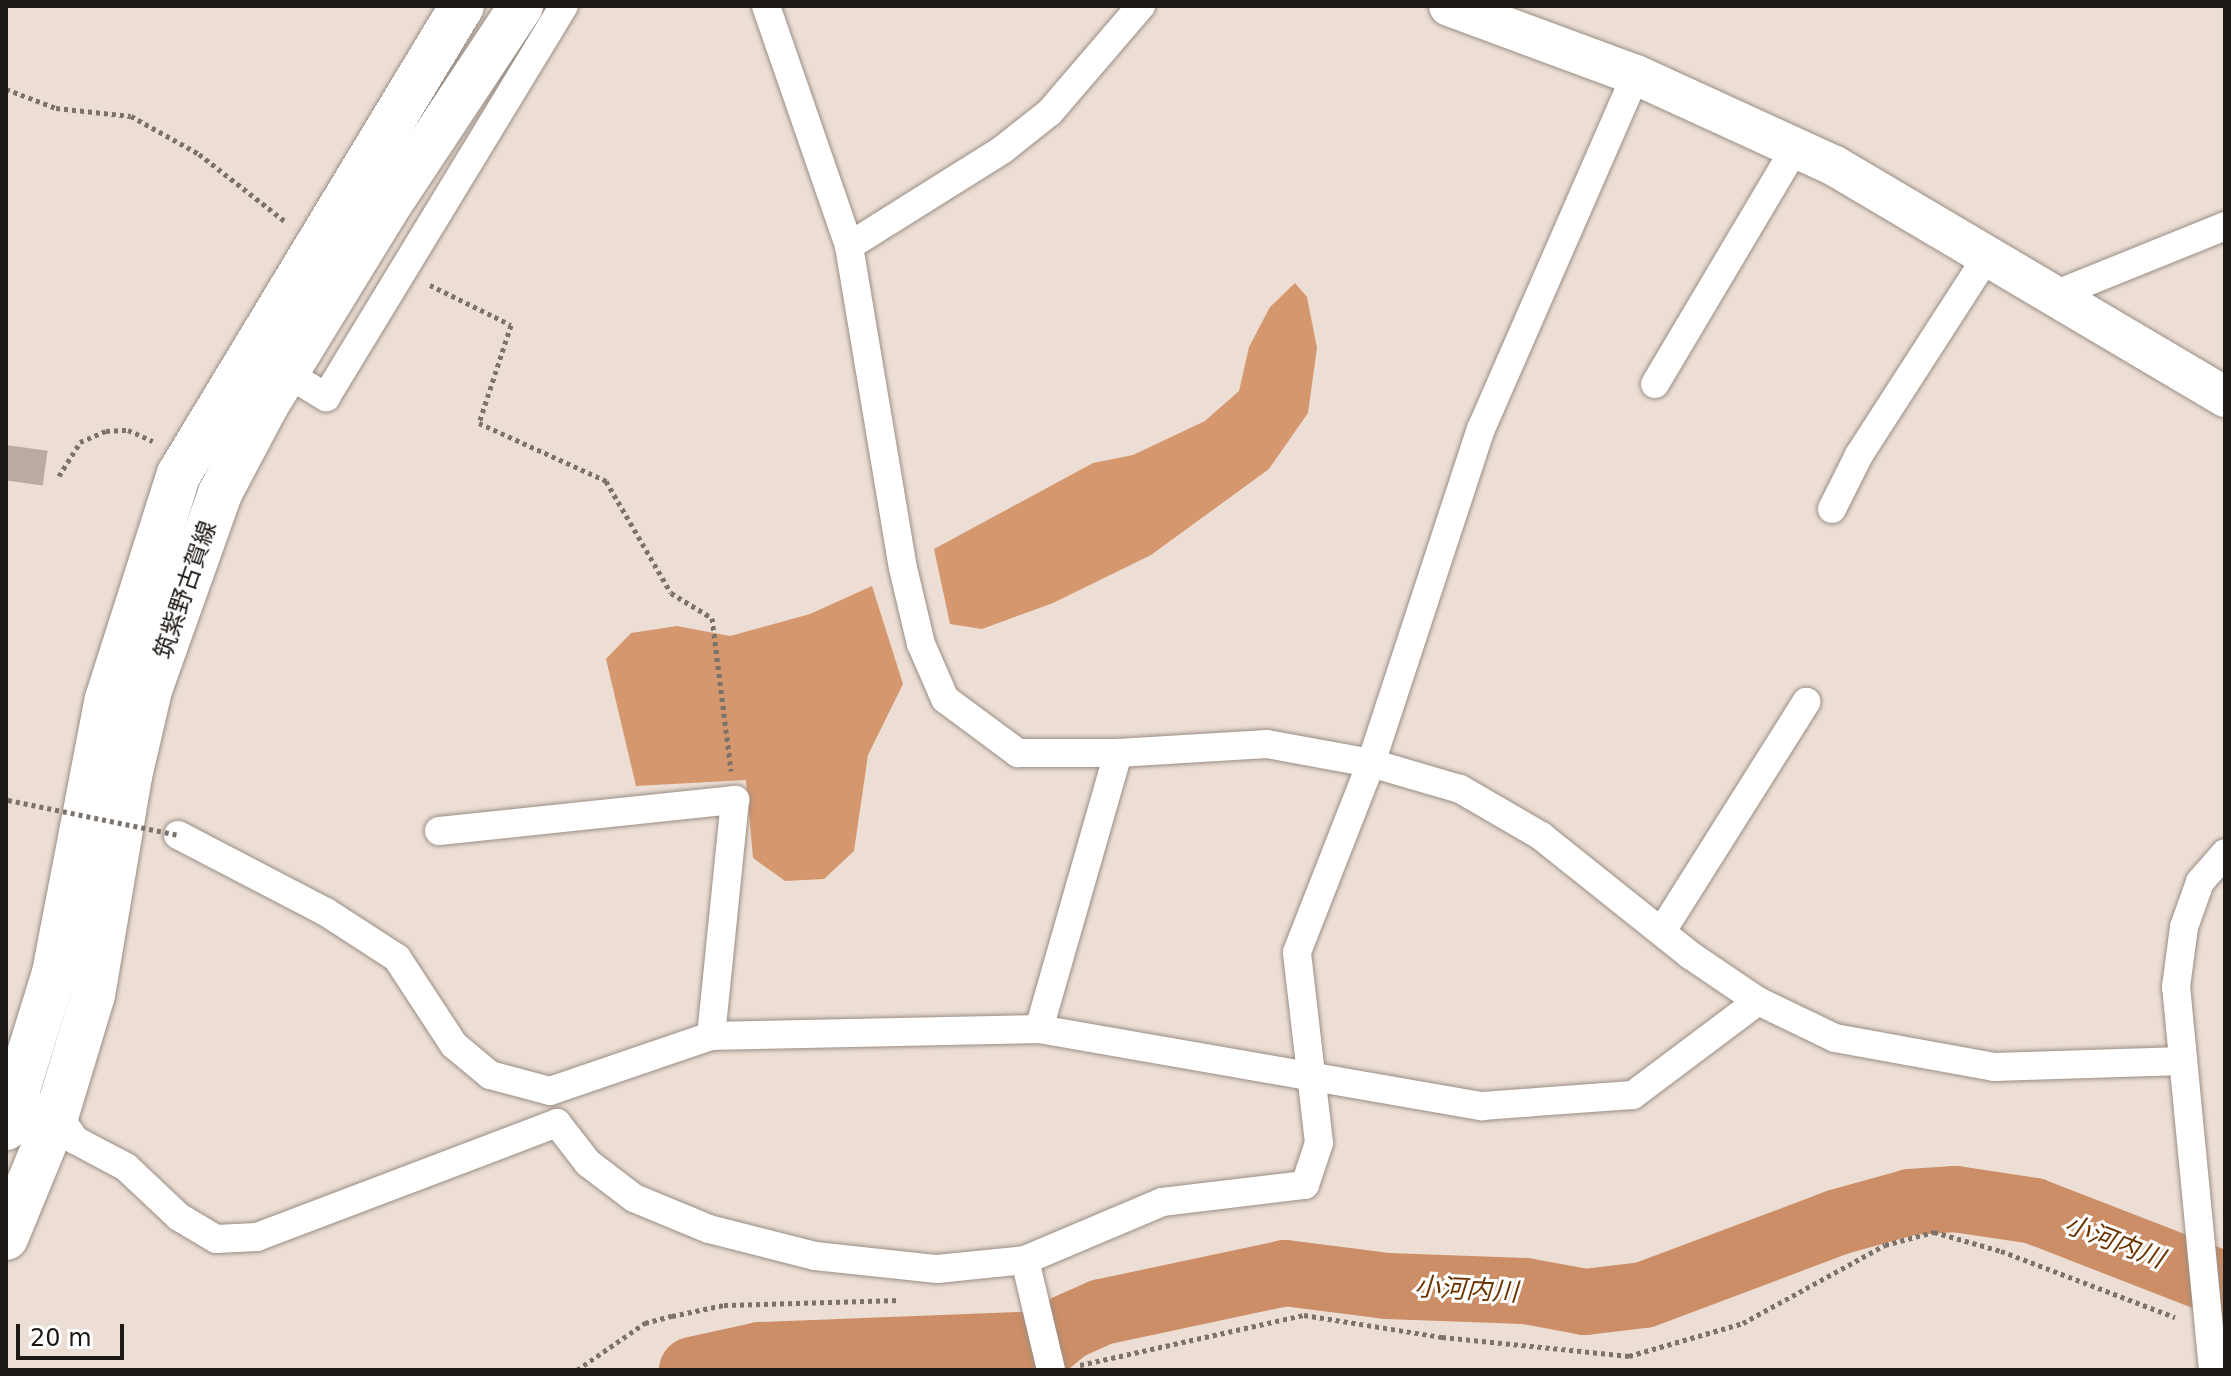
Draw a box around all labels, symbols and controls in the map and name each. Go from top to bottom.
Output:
street label: 筑紫野古賀線 [149,517,223,663]
water label: 小河内川 [2060,1209,2168,1275]
water label: 小河内川 [1413,1272,1519,1308]
scale bar [20,1308,128,1358]
text: 20 m [30,1324,92,1352]

